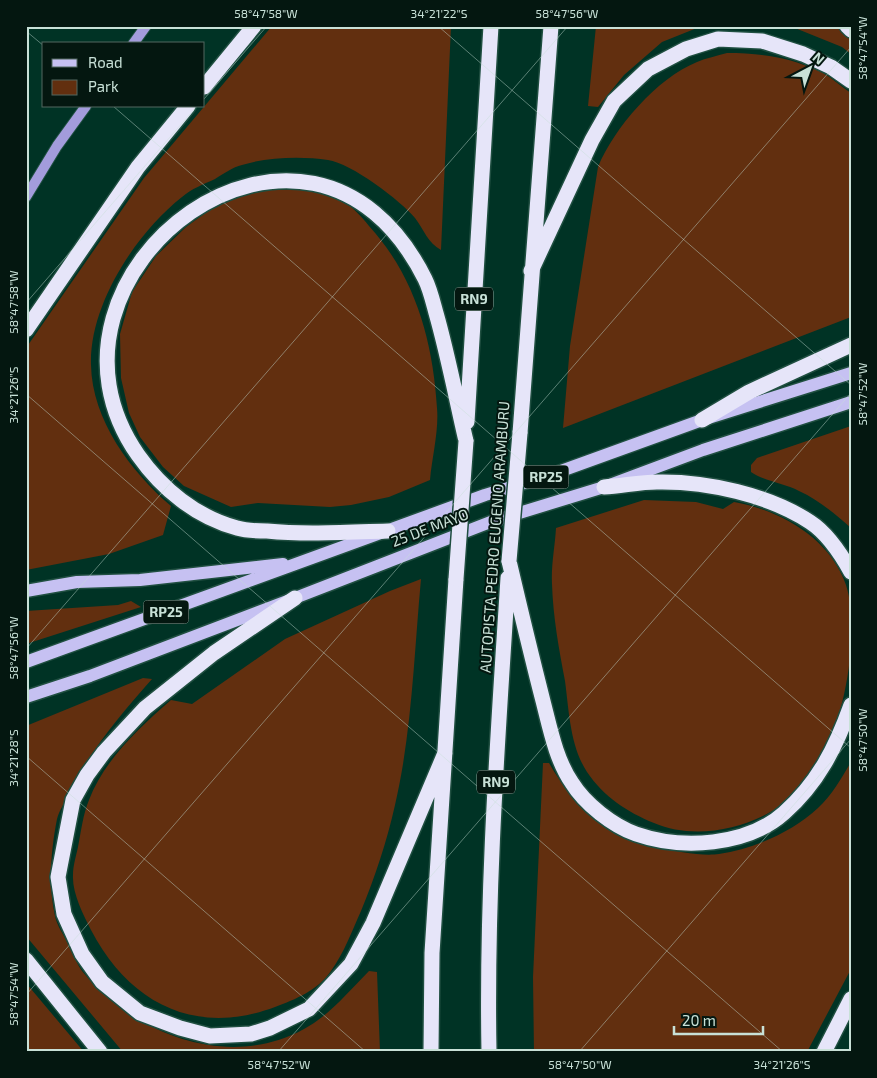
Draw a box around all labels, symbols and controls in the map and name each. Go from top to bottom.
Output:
text: 58°47'58"W [234,6,298,20]
text: 34°21'22"S [411,6,468,20]
text: 58°47'56"W [535,6,599,20]
text: 58°47'54"W [855,16,869,80]
legend [42,42,205,108]
north arrow [784,42,834,92]
text: N [809,48,828,68]
text: Road [88,53,123,71]
text: Park [88,77,119,95]
text: 58°47'58"W [6,270,20,334]
road number: RN9 [455,288,493,310]
text: 58°47'52"W [855,363,869,425]
text: 34°21'26"S [6,366,20,424]
street label: AUTOPISTA PEDRO EUGENIO ARAMBURU [476,400,512,673]
road number: RP25 [524,466,568,488]
street label: 25 DE MAYO [388,504,471,550]
road number: RP25 [144,600,188,624]
text: 58°47'56"W [6,616,20,680]
text: 58°47'50"W [855,708,869,772]
text: 34°21'28"S [6,729,20,787]
road number: RN9 [477,770,515,794]
text: 58°47'54"W [6,962,20,1026]
scale bar [674,1003,763,1035]
text: 20 m [682,1011,716,1029]
text: 58°47'52"W [248,1057,310,1071]
text: 58°47'50"W [548,1057,612,1071]
text: 34°21'26"S [753,1057,811,1071]

